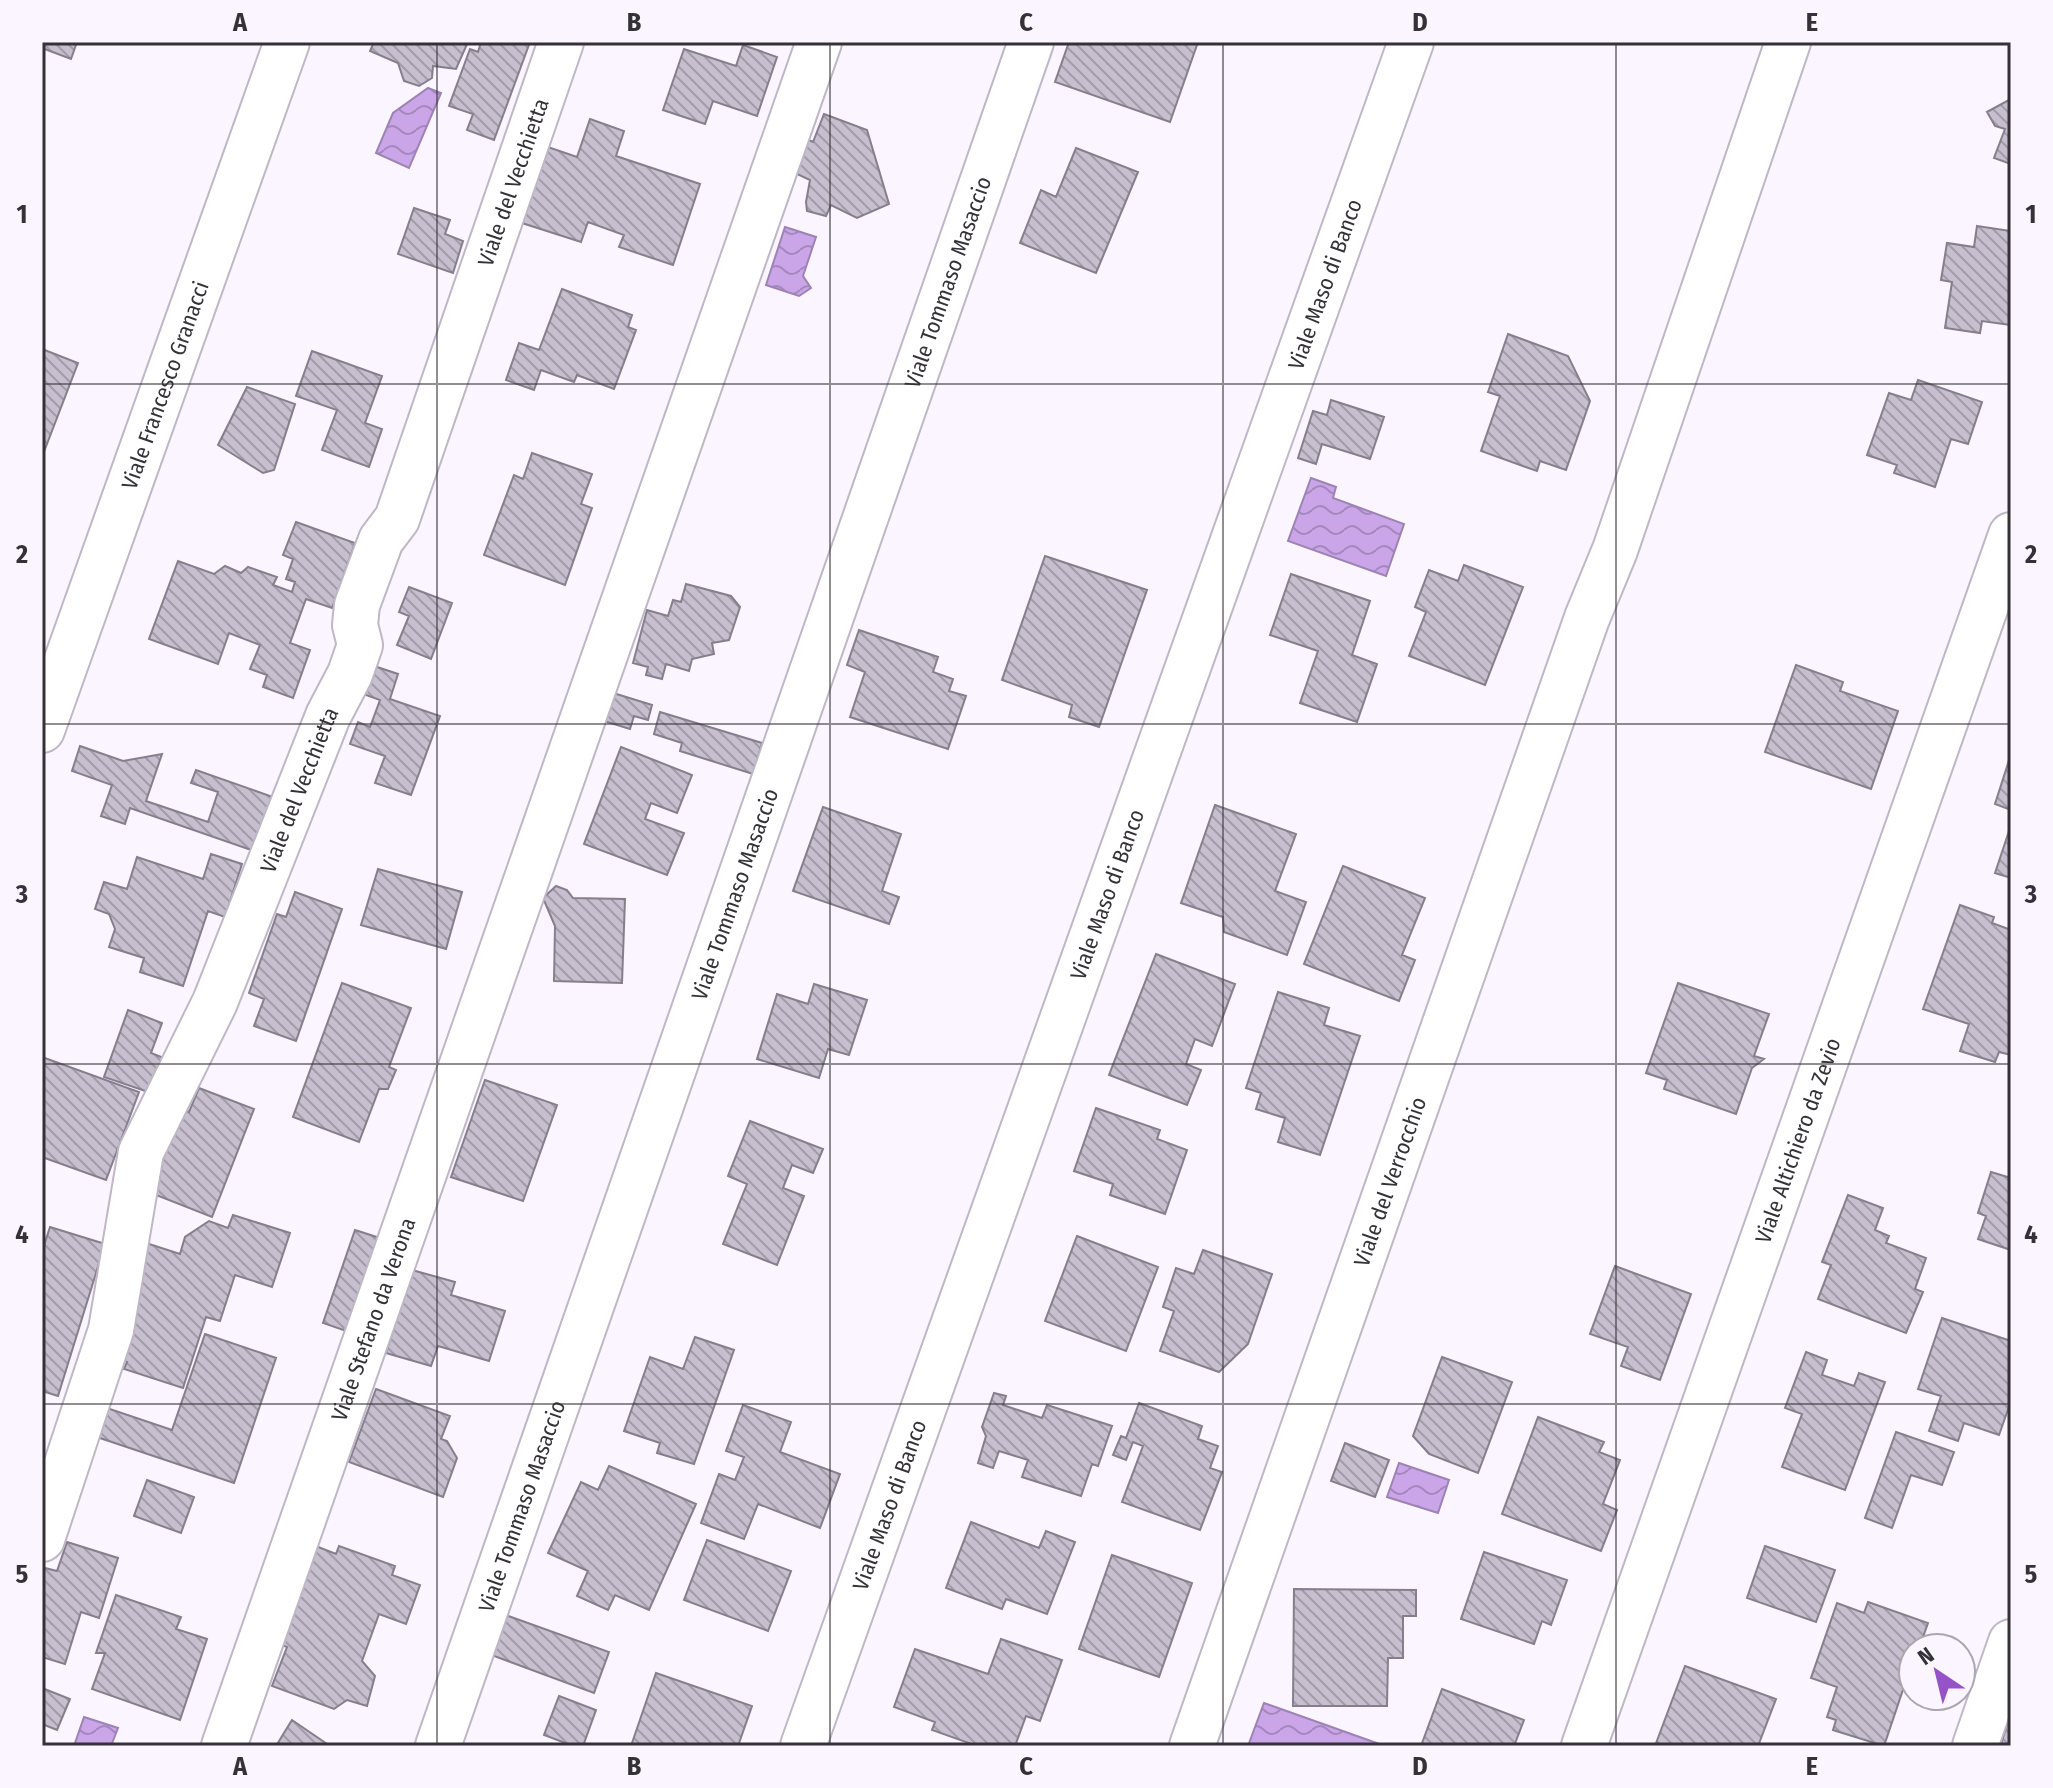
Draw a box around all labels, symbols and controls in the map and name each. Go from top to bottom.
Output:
text: A [232,7,248,38]
text: B [627,7,642,38]
text: C [1019,7,1033,38]
text: D [1412,7,1428,38]
text: E [1806,7,1818,38]
street label: Viale del Vecchietta [471,95,554,270]
street label: Viale Tommaso Masaccio [898,173,997,391]
street label: Viale Maso di Banco [1282,195,1367,373]
text: 1 [17,199,28,230]
text: 1 [2026,199,2037,230]
street label: Viale Francesco Granacci [115,277,214,493]
text: 2 [15,539,28,570]
text: 2 [2024,539,2037,570]
street label: Viale del Vecchietta [254,702,344,877]
street label: Viale Tommaso Masaccio [685,785,784,1003]
street label: Viale Maso di Banco [1064,806,1150,983]
text: 3 [15,879,28,910]
text: 3 [2024,879,2037,910]
street label: Viale Altichiero da Zevio [1749,1034,1846,1247]
street label: Viale del Verrocchio [1348,1093,1432,1270]
street label: Viale Stefano da Verona [325,1214,421,1424]
text: 4 [15,1219,29,1250]
text: 4 [2024,1219,2038,1250]
street label: Viale Tommaso Masaccio [472,1397,571,1615]
street label: Viale Maso di Banco [846,1416,932,1594]
text: 5 [16,1559,29,1590]
text: 5 [2025,1559,2038,1590]
north arrow [1897,1632,1977,1712]
text: N [1913,1641,1939,1671]
text: A [232,1751,248,1782]
text: B [627,1751,642,1782]
text: C [1019,1751,1033,1782]
text: D [1412,1751,1428,1782]
text: E [1806,1751,1818,1782]

